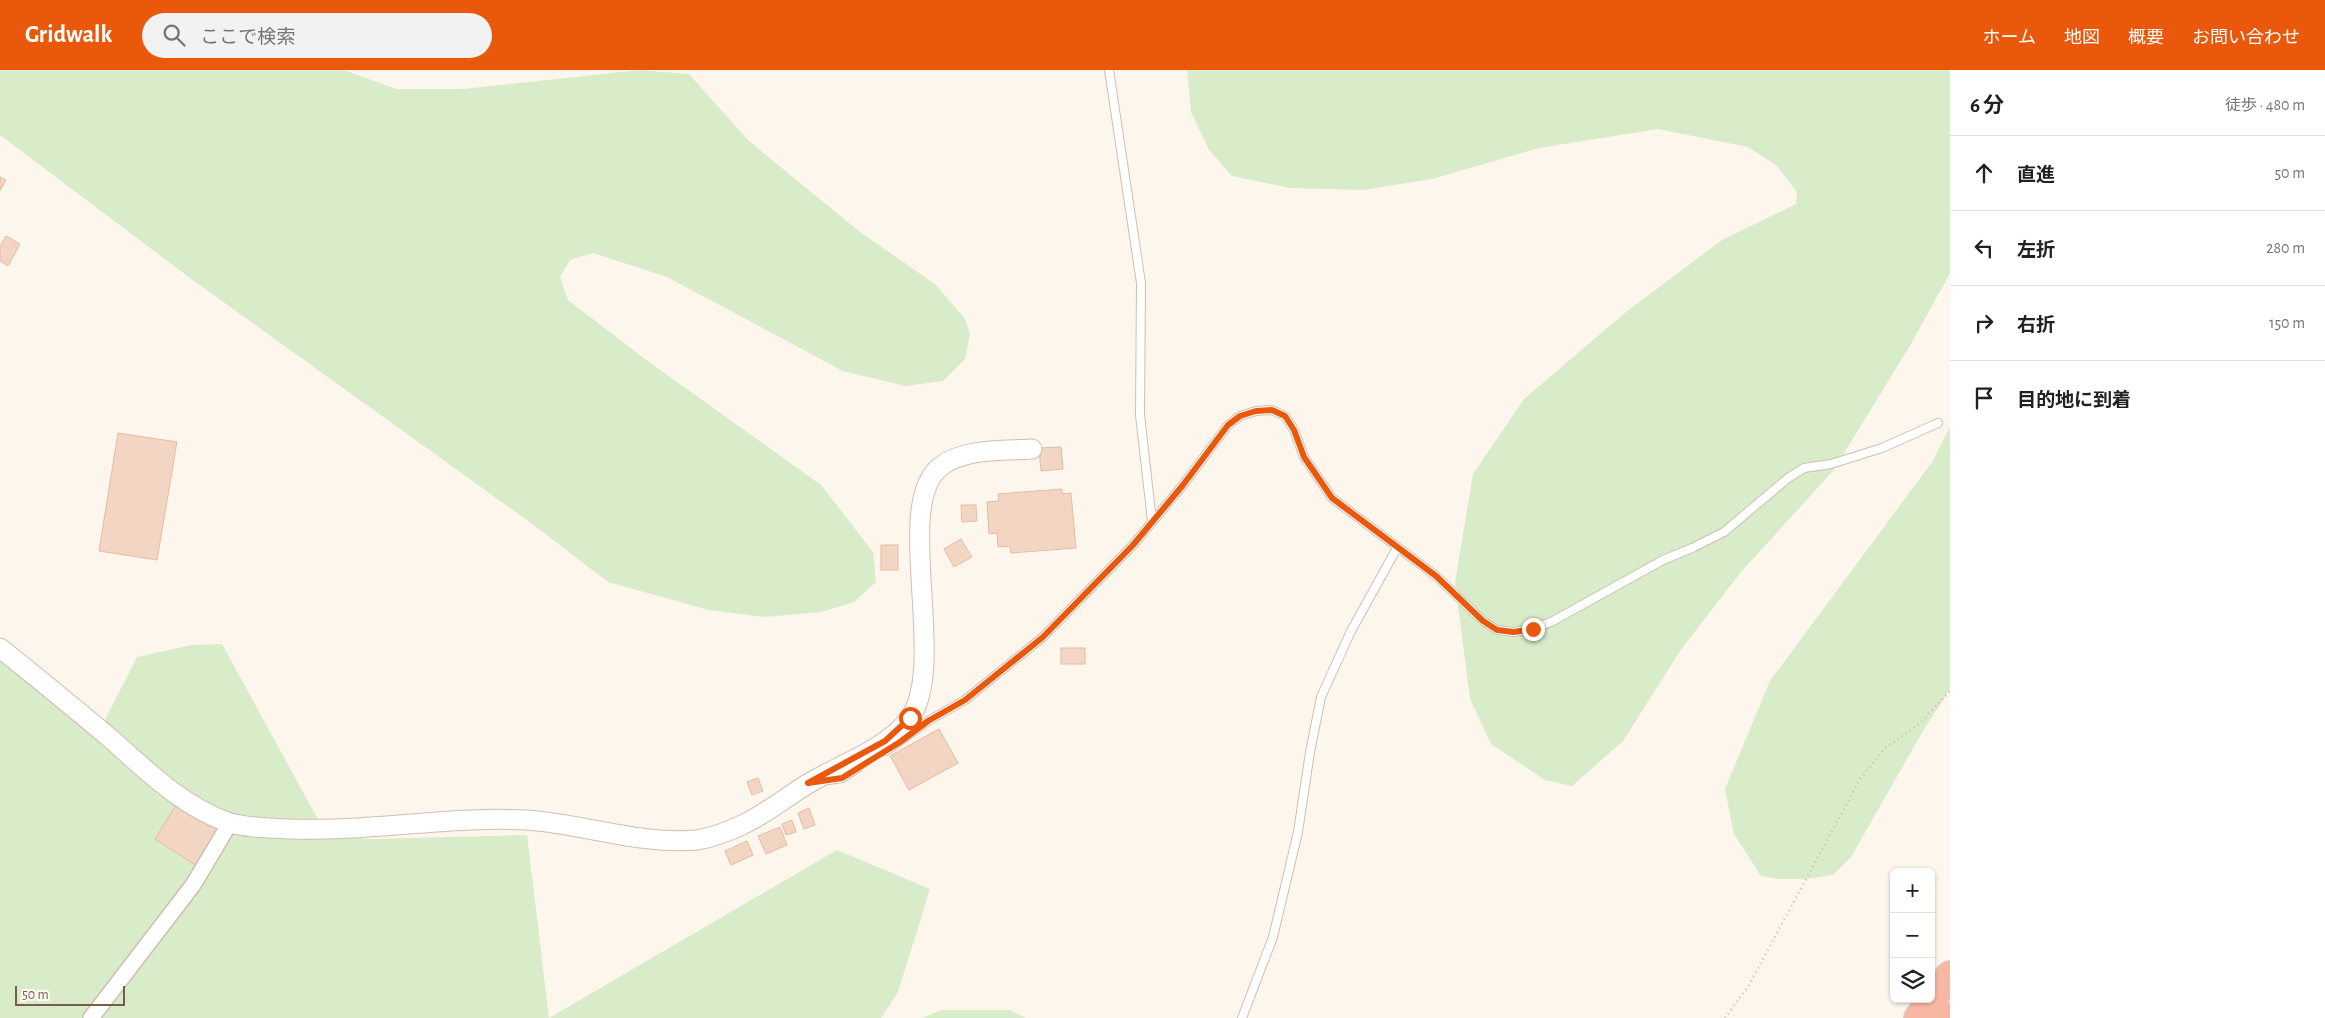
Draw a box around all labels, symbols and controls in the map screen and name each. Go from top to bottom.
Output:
search box [142,13,492,58]
icon: search [160,21,188,49]
text: Gridwalk [25,23,112,47]
text: ここで検索 [200,28,295,47]
text: ホーム [1983,29,2036,47]
text: 地図 [2064,29,2100,47]
text: 概要 [2128,29,2164,47]
text: お問い合わせ [2192,29,2300,47]
text: 6 分 [1970,95,2004,116]
text: 徒歩 · 480 m [2225,97,2305,113]
icon: ahead [1970,159,1998,187]
text: 50 m [2274,165,2305,181]
text: 直進 [2017,166,2055,185]
icon: left [1970,234,1998,262]
text: 280 m [2266,240,2305,256]
text: 左折 [2017,241,2055,260]
icon: right [1970,309,1998,337]
text: 150 m [2269,315,2305,331]
text: 右折 [2017,316,2055,335]
icon: arrive [1970,384,1998,412]
text: 目的地に到着 [2017,391,2131,410]
route end [1522,618,1545,641]
route start [899,707,922,730]
map controls [1890,868,1935,1003]
button: + [1890,868,1935,913]
button: − [1890,913,1935,958]
button: layers [1890,958,1935,1003]
scale bar [15,983,125,1006]
text: 50 m [22,988,49,1002]

